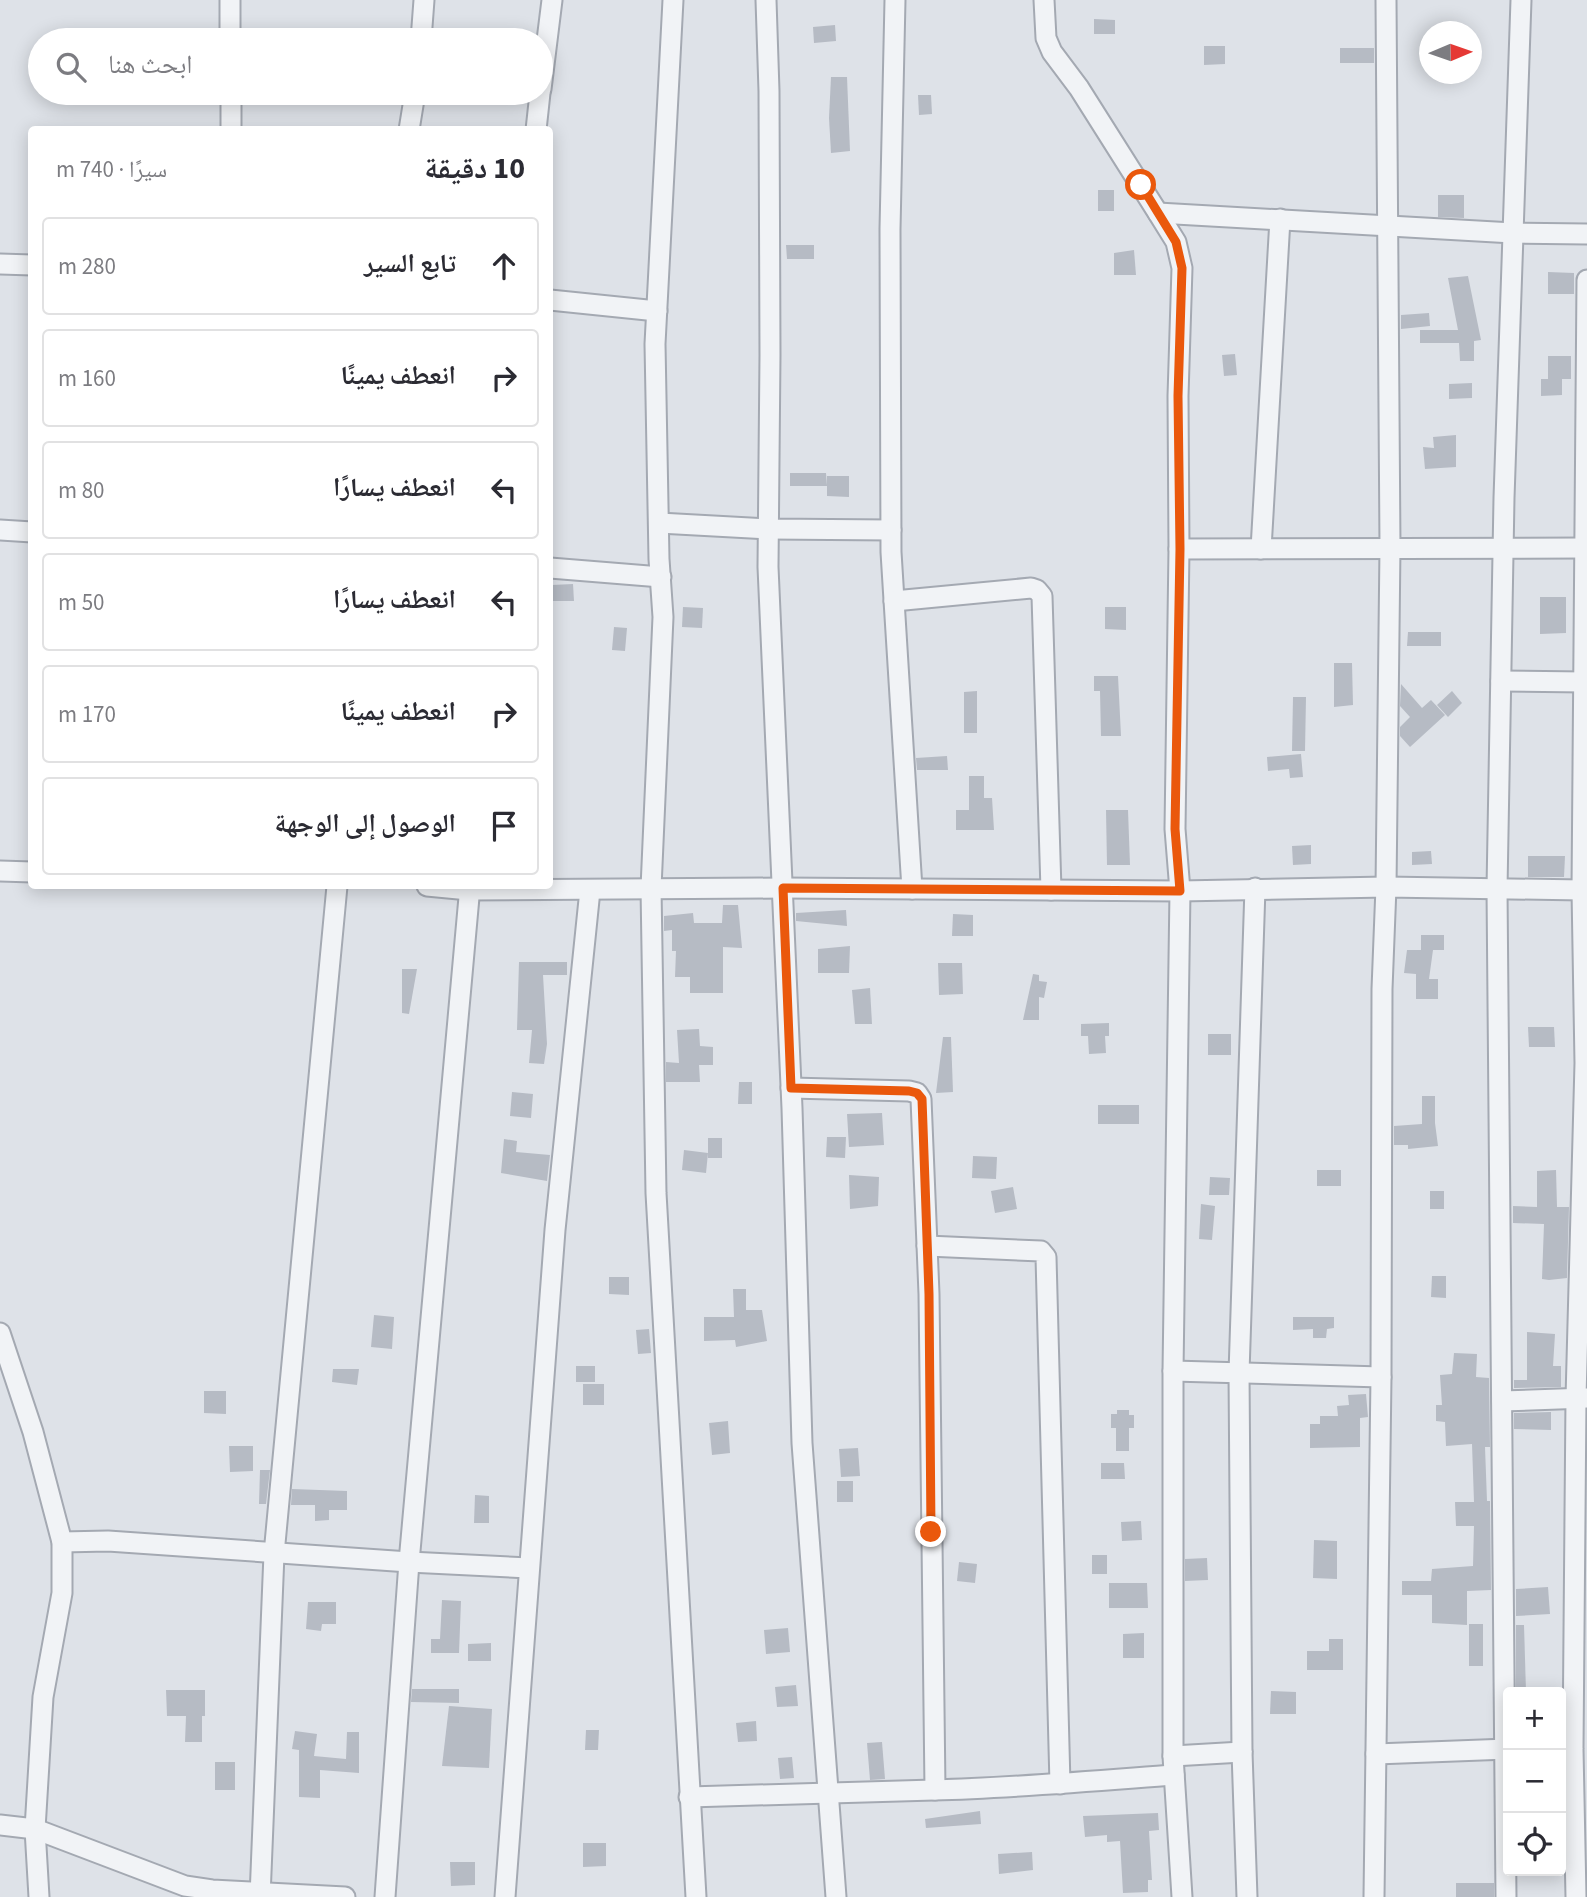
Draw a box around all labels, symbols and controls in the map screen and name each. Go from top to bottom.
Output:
north arrow [1419,21,1482,84]
search box [28,28,553,105]
text: ابحث هنا [108,46,192,83]
icon: search [52,48,90,86]
text: 10 دقيقة [424,147,525,190]
text: سيرًا · 740 m [56,153,167,186]
route start [1125,169,1156,200]
text: تابع السير [364,245,456,282]
icon: ahead [485,247,523,285]
text: 280 m [58,250,116,283]
text: انعطف يمينًا [341,357,456,394]
icon: right [485,359,523,397]
text: 160 m [58,362,116,395]
text: انعطف يسارًا [333,469,456,506]
icon: left [485,471,523,509]
text: 80 m [58,474,105,507]
text: انعطف يسارًا [333,581,456,618]
icon: left [485,583,523,621]
text: 50 m [58,586,105,619]
text: انعطف يمينًا [341,693,456,730]
icon: right [485,695,523,733]
text: 170 m [58,698,116,731]
text: الوصول إلى الوجهة [275,805,456,842]
icon: arrive [485,807,523,845]
route end [915,1516,946,1547]
map controls [1503,1687,1566,1876]
button: + [1503,1687,1566,1750]
button: − [1503,1750,1566,1813]
button: locate [1503,1813,1566,1876]

